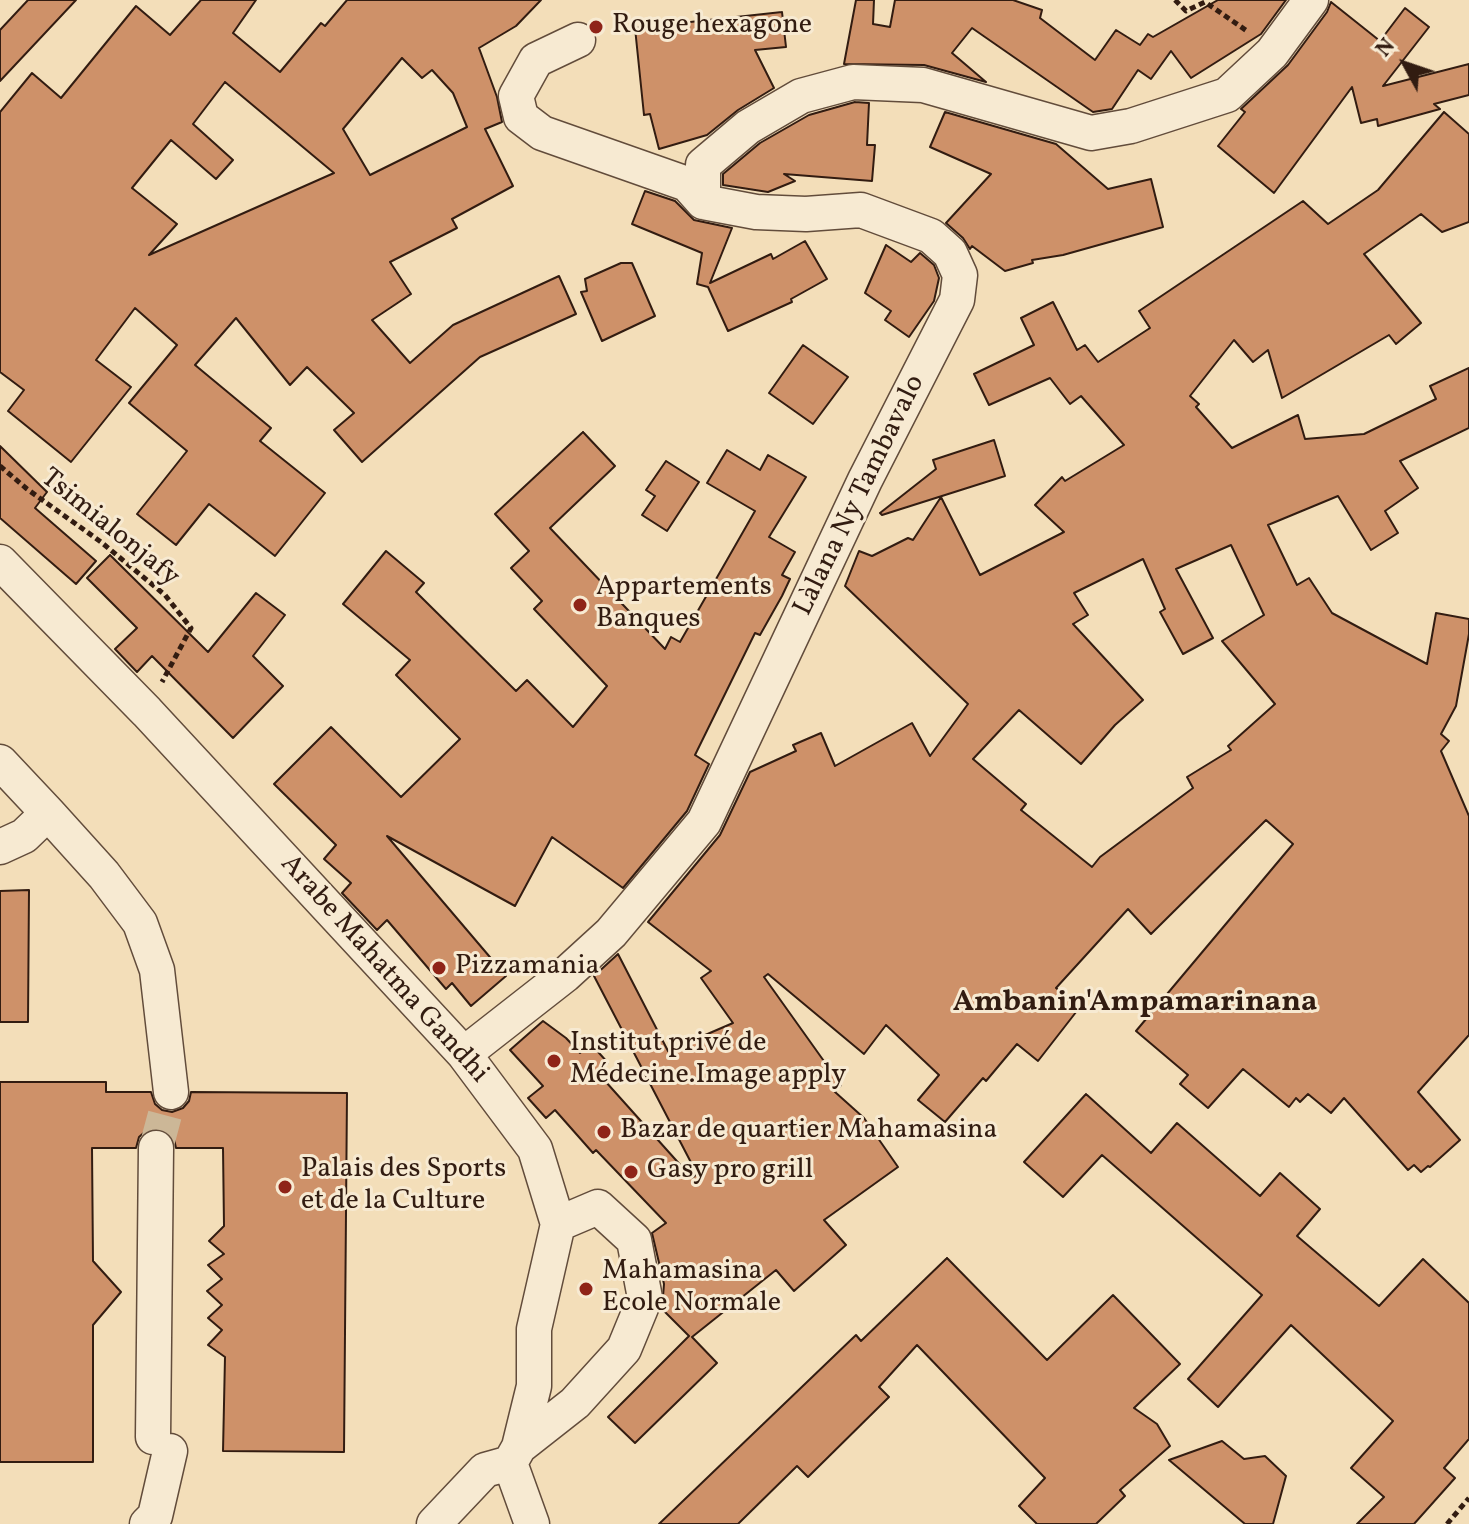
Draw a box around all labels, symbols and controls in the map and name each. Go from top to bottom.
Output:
place label: Rouge hexagone [612,10,812,44]
marker: Rouge hexagone [587,18,605,36]
north arrow [1365,24,1445,104]
text: N [1369,32,1403,64]
street label: Làlana Ny Tambavalo [788,370,934,622]
street label: Tsimialonjafy [33,463,185,595]
place label: Appartements Banques [596,572,772,638]
marker: Appartements Banques [571,596,589,614]
street label: Arabe Mahatma Gandhi [271,849,495,1091]
place label: Pizzamania [455,951,600,985]
marker: Pizzamania [430,959,448,977]
district label: Ambanin'Ampamarinana [953,986,1317,1022]
place label: Institut privé de Médecine.Image apply [570,1028,846,1094]
marker: Institut privé de Médecine.Image apply [545,1052,563,1070]
place label: Bazar de quartier Mahamasina [620,1115,997,1149]
marker: Bazar de quartier Mahamasina [595,1123,613,1141]
place label: Palais des Sports et de la Culture [301,1154,506,1220]
place label: Gasy pro grill [647,1155,813,1189]
marker: Gasy pro grill [622,1163,640,1181]
marker: Palais des Sports et de la Culture [276,1178,294,1196]
place label: Mahamasina Ecole Normale [602,1256,781,1322]
marker: Mahamasina Ecole Normale [577,1280,595,1298]

